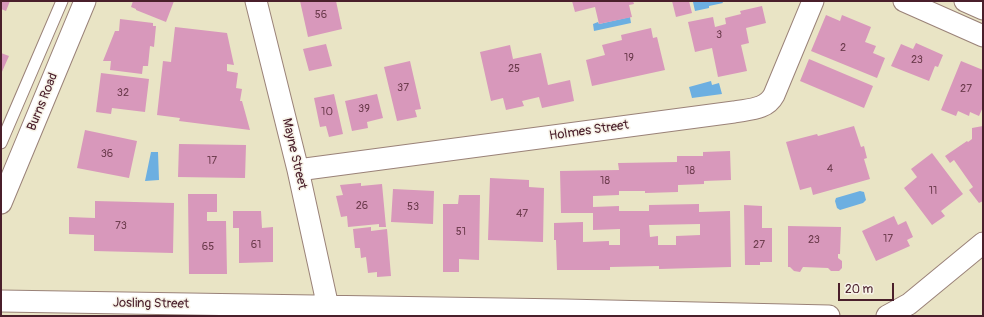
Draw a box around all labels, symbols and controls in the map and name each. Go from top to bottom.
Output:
house number: 56 [315,8,327,22]
house number: 3 [716,28,722,42]
house number: 2 [840,41,846,55]
house number: 19 [624,51,634,65]
house number: 23 [911,53,923,67]
house number: 25 [508,62,520,76]
street label: Burns Road [24,71,62,133]
house number: 37 [397,81,409,95]
house number: 27 [960,82,972,96]
house number: 32 [117,86,129,100]
house number: 39 [358,102,370,116]
house number: 10 [321,105,333,119]
street label: Mayne Street [278,117,310,191]
street label: Holmes Street [548,118,630,144]
house number: 36 [101,147,113,161]
house number: 17 [207,154,217,168]
house number: 4 [827,162,833,176]
house number: 18 [685,164,695,178]
house number: 18 [600,174,610,188]
house number: 11 [929,184,937,198]
house number: 26 [356,199,368,213]
house number: 53 [407,200,419,214]
house number: 47 [516,207,528,221]
house number: 73 [115,219,127,233]
house number: 51 [456,225,466,239]
house number: 17 [883,232,893,246]
house number: 23 [808,233,820,247]
house number: 61 [251,238,261,252]
house number: 27 [753,238,765,252]
house number: 65 [202,240,214,254]
scale bar [840,275,896,301]
text: 20 m [845,282,873,297]
street label: Josling Street [113,296,189,312]

